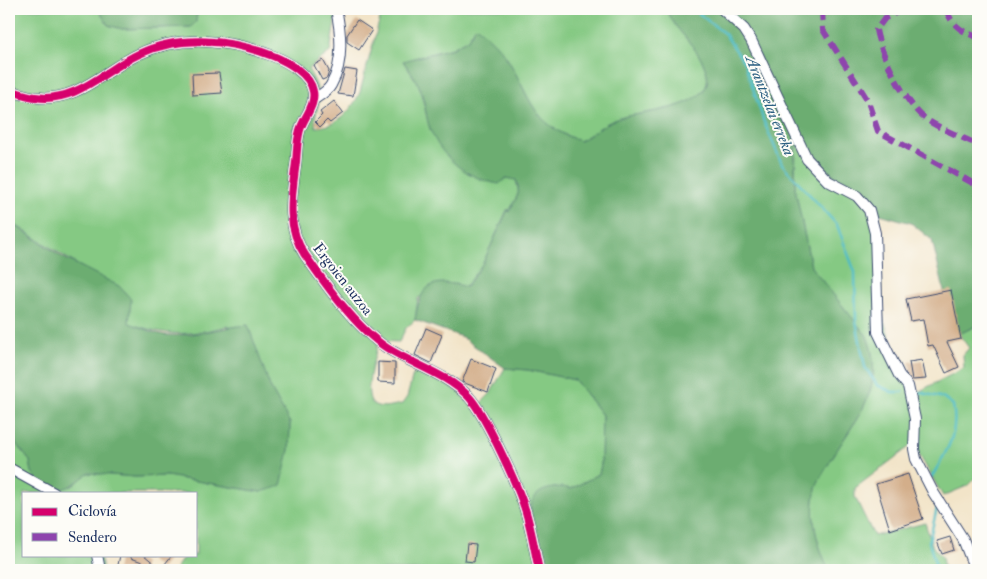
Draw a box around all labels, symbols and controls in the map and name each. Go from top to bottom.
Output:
water label: Arantzelai erreka [740,51,799,158]
street label: Ergoien auzoa [308,239,377,320]
legend [22,492,198,556]
text: Ciclovía [68,502,117,521]
text: Sendero [68,528,117,547]

